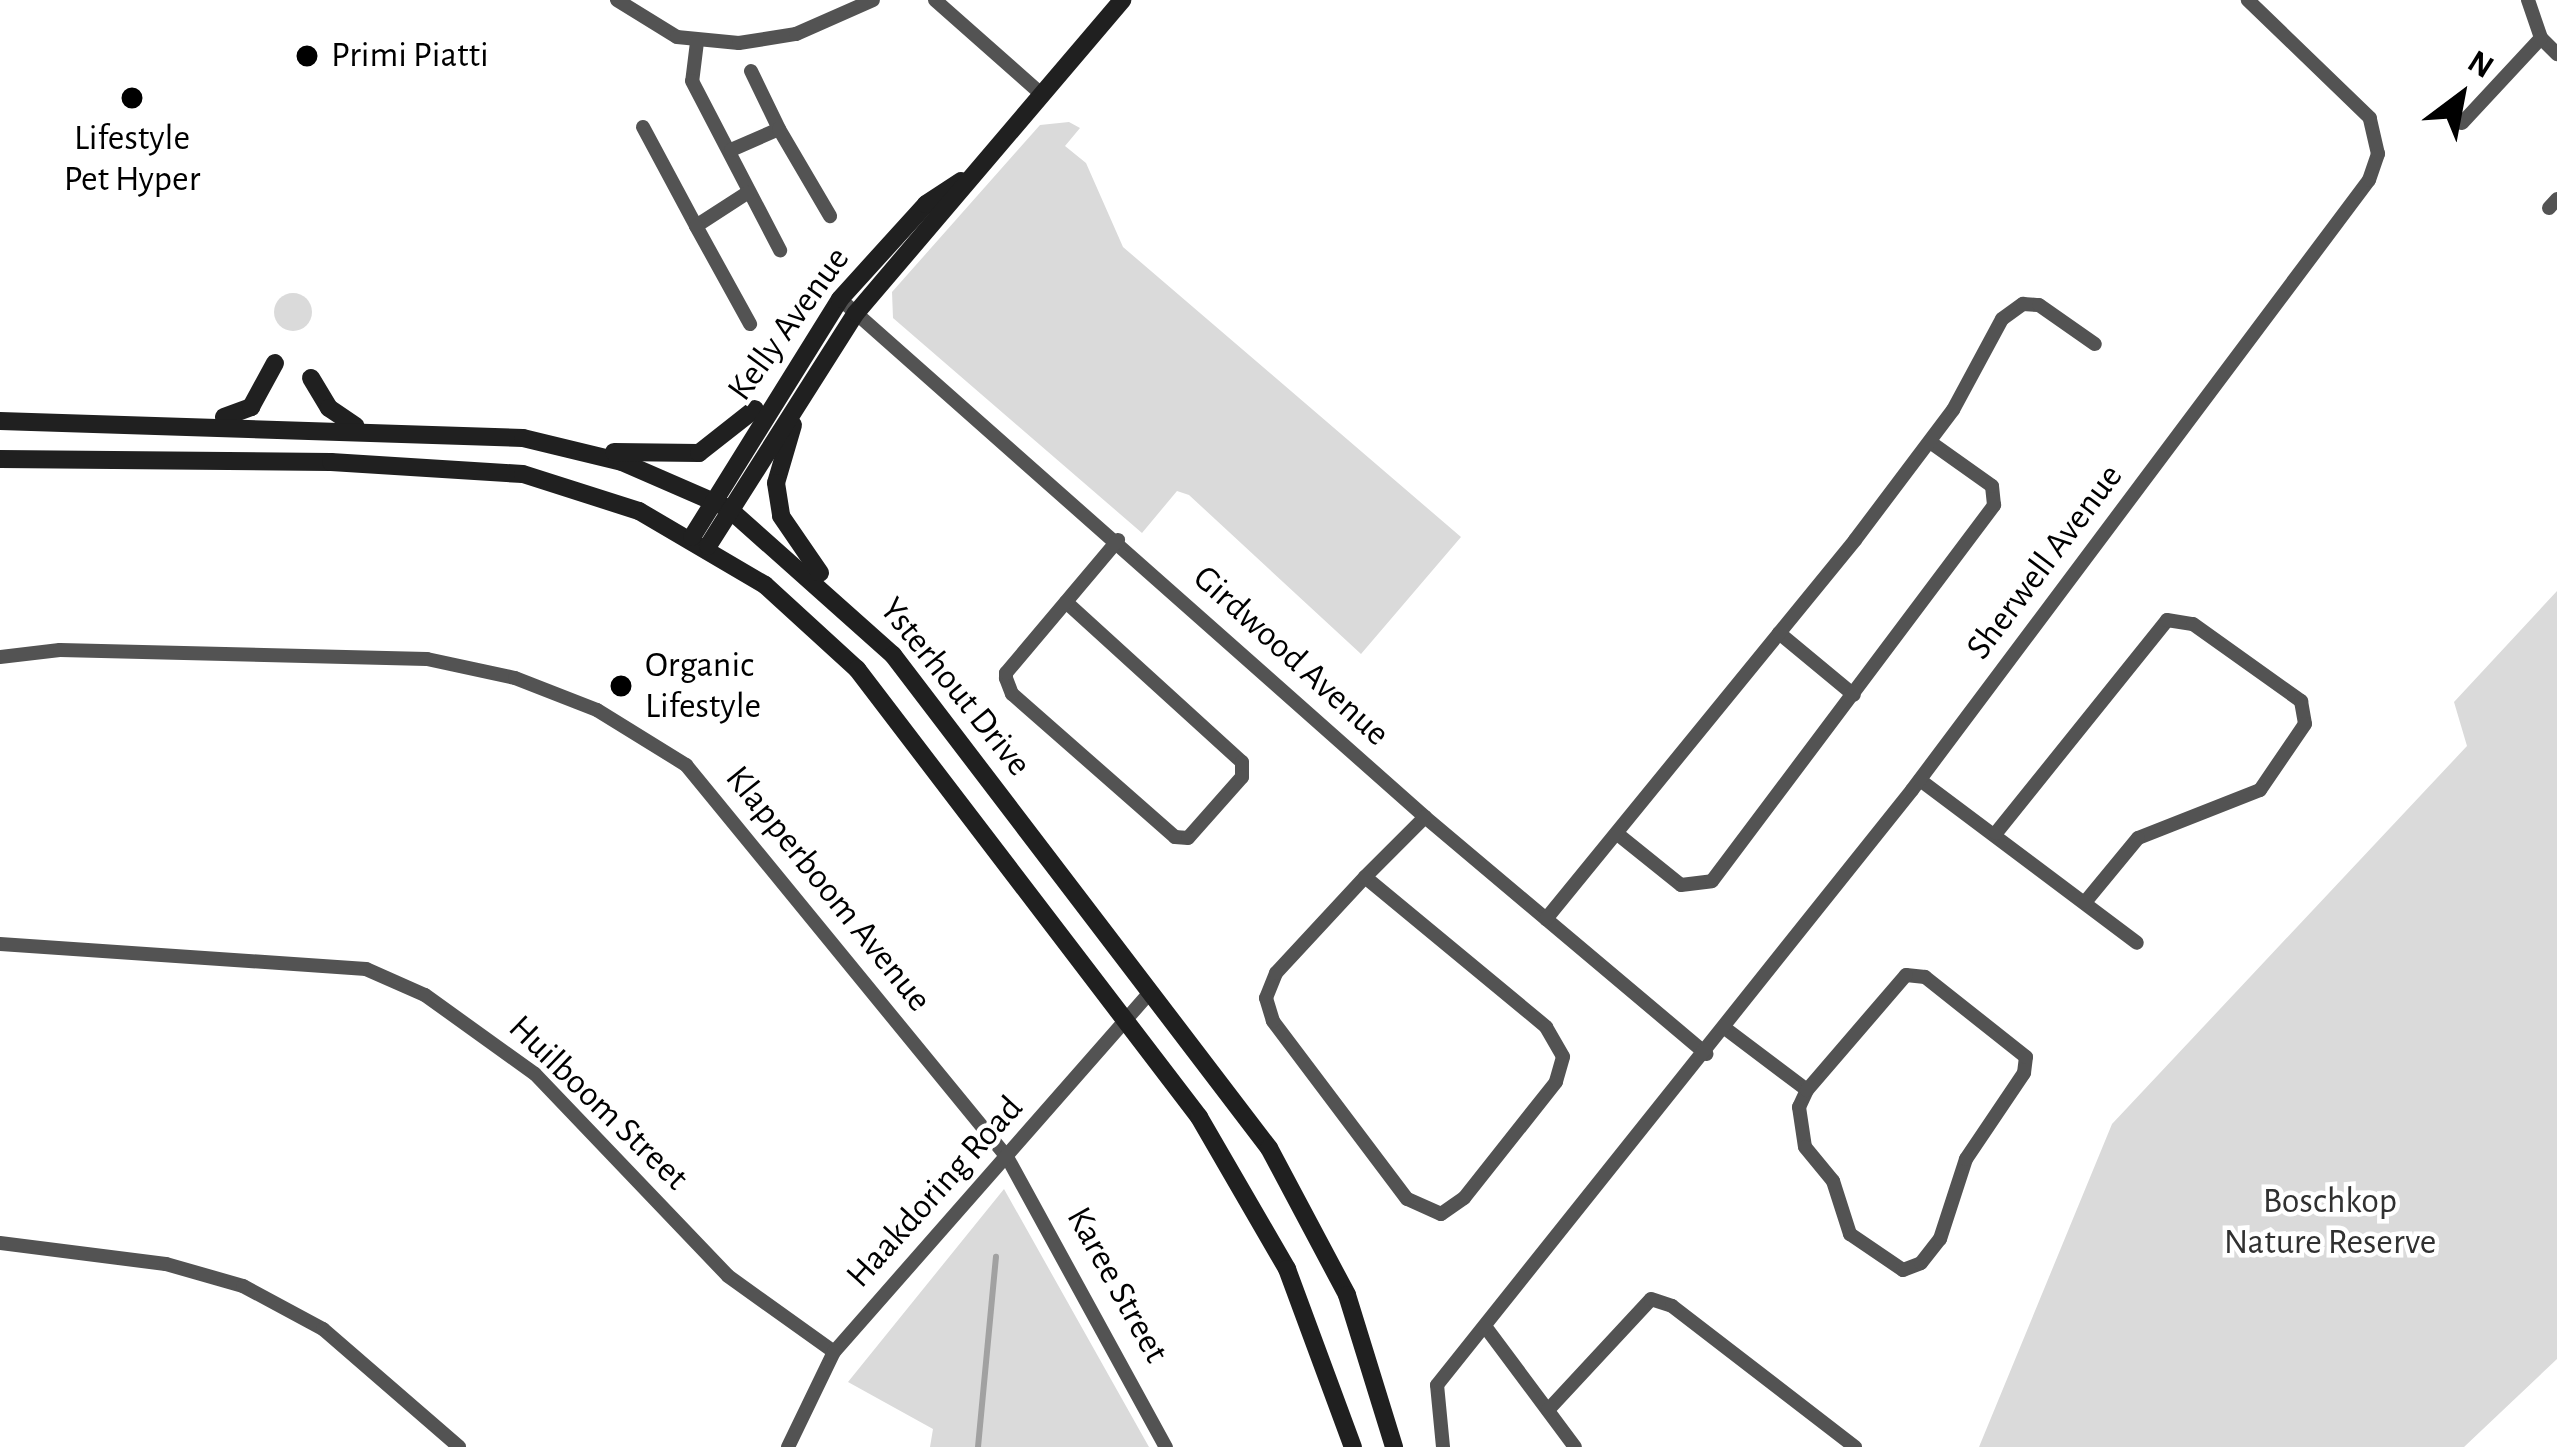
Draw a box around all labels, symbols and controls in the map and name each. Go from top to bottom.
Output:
place label: Primi Piatti [331,34,489,78]
north arrow [2401,36,2521,156]
marker: Primi Piatti [294,43,320,69]
text: N [2462,45,2499,85]
marker: Lifestyle Pet Hyper [119,85,145,111]
place label: Lifestyle Pet Hyper [64,116,200,201]
street label: Kelly Avenue [719,239,859,409]
street label: Sherwell Avenue [1958,456,2132,668]
street label: Girdwood Avenue [1184,557,1398,755]
street label: Ysterhout Drive [870,589,1040,785]
place label: Organic Lifestyle [645,643,761,728]
marker: Organic Lifestyle [608,673,634,699]
street label: Klapperboom Avenue [716,758,940,1020]
street label: Huilboom Street [499,1006,697,1200]
street label: Haakdoring Road [838,1087,1032,1297]
park label: Boschkop Nature Reserve [2224,1179,2436,1264]
street label: Karee Street [1057,1200,1177,1370]

